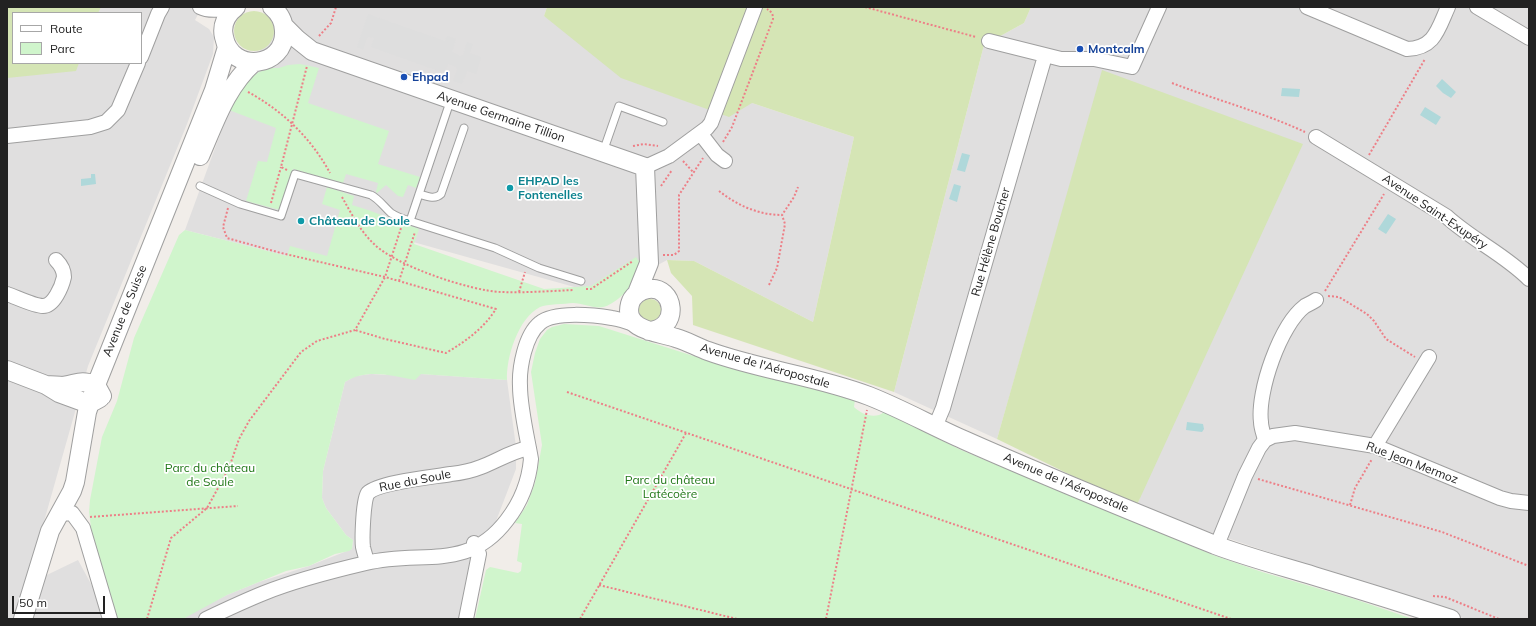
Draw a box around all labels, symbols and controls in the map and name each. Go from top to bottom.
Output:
legend [12,12,142,64]
text: Route [50,21,83,36]
text: Parc [50,41,75,56]
place label: Montcalm [1088,42,1145,56]
marker: Montcalm [1075,44,1085,54]
place label: Ehpad [412,70,449,84]
marker: Ehpad [399,72,409,82]
street label: Avenue Germaine Tillion [435,88,567,146]
street label: Avenue Saint-Exupéry [1380,171,1490,253]
place label: EHPAD les Fontenelles [518,174,583,202]
marker: EHPAD les Fontenelles [505,183,515,193]
street label: Rue Hélène Boucher [969,186,1013,298]
place label: Château de Soule [309,214,410,228]
marker: Château de Soule [296,216,306,226]
street label: Avenue de Suisse [100,263,150,359]
street label: Avenue de l'Aéropostale [698,341,832,391]
street label: Rue Jean Mermoz [1364,439,1460,487]
street label: Avenue de l'Aéropostale [1001,450,1131,516]
park label: Parc du château de Soule [165,461,255,489]
street label: Rue du Soule [378,467,452,495]
park label: Parc du château Latécoère [625,473,715,501]
scale bar [14,588,107,614]
text: 50 m [19,595,47,610]

